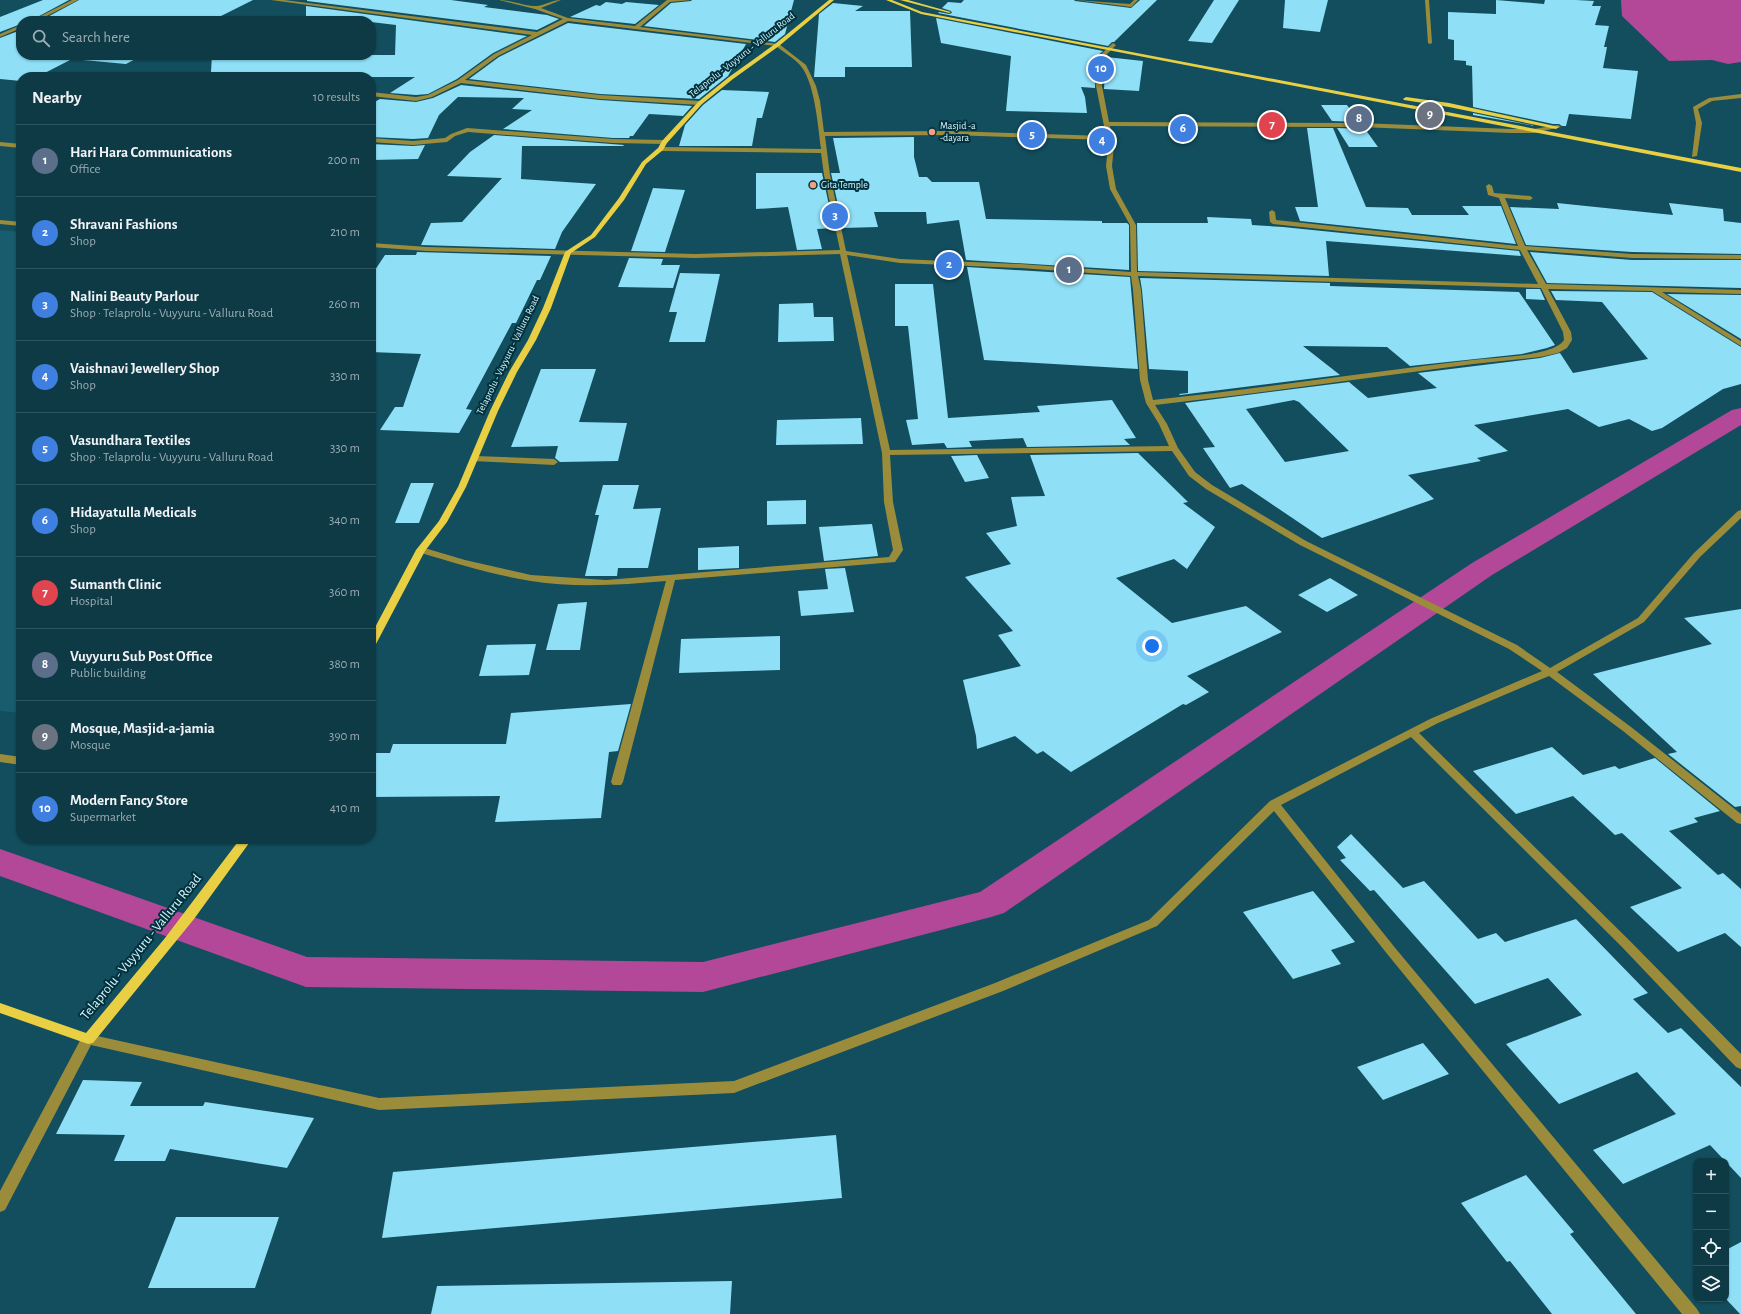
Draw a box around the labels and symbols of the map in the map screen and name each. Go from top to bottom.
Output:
street label: Telaprolu - Vuyyuru - Valluru Road [687,11,797,99]
pin: 10 [1088,54,1114,84]
pin: 9 [1417,100,1443,130]
pin: 8 [1346,104,1372,134]
pin: 7 [1259,110,1285,140]
pin: 6 [1170,114,1196,144]
pin: 5 [1019,120,1045,150]
place label: Masjid -a -dayara [940,121,976,143]
pin: 4 [1089,126,1115,156]
marker: Masjid -a -dayara [927,127,937,137]
marker: Gita Temple [808,180,818,190]
place label: Gita Temple [821,180,868,190]
pin: 3 [822,201,848,231]
pin: 2 [936,250,962,280]
pin: 1 [1056,255,1082,285]
street label: Telaprolu - Vuyyuru - Valluru Road [475,294,541,416]
your location [1142,636,1162,656]
street label: Telaprolu - Vuyyuru - Valluru Road [78,871,204,1023]

